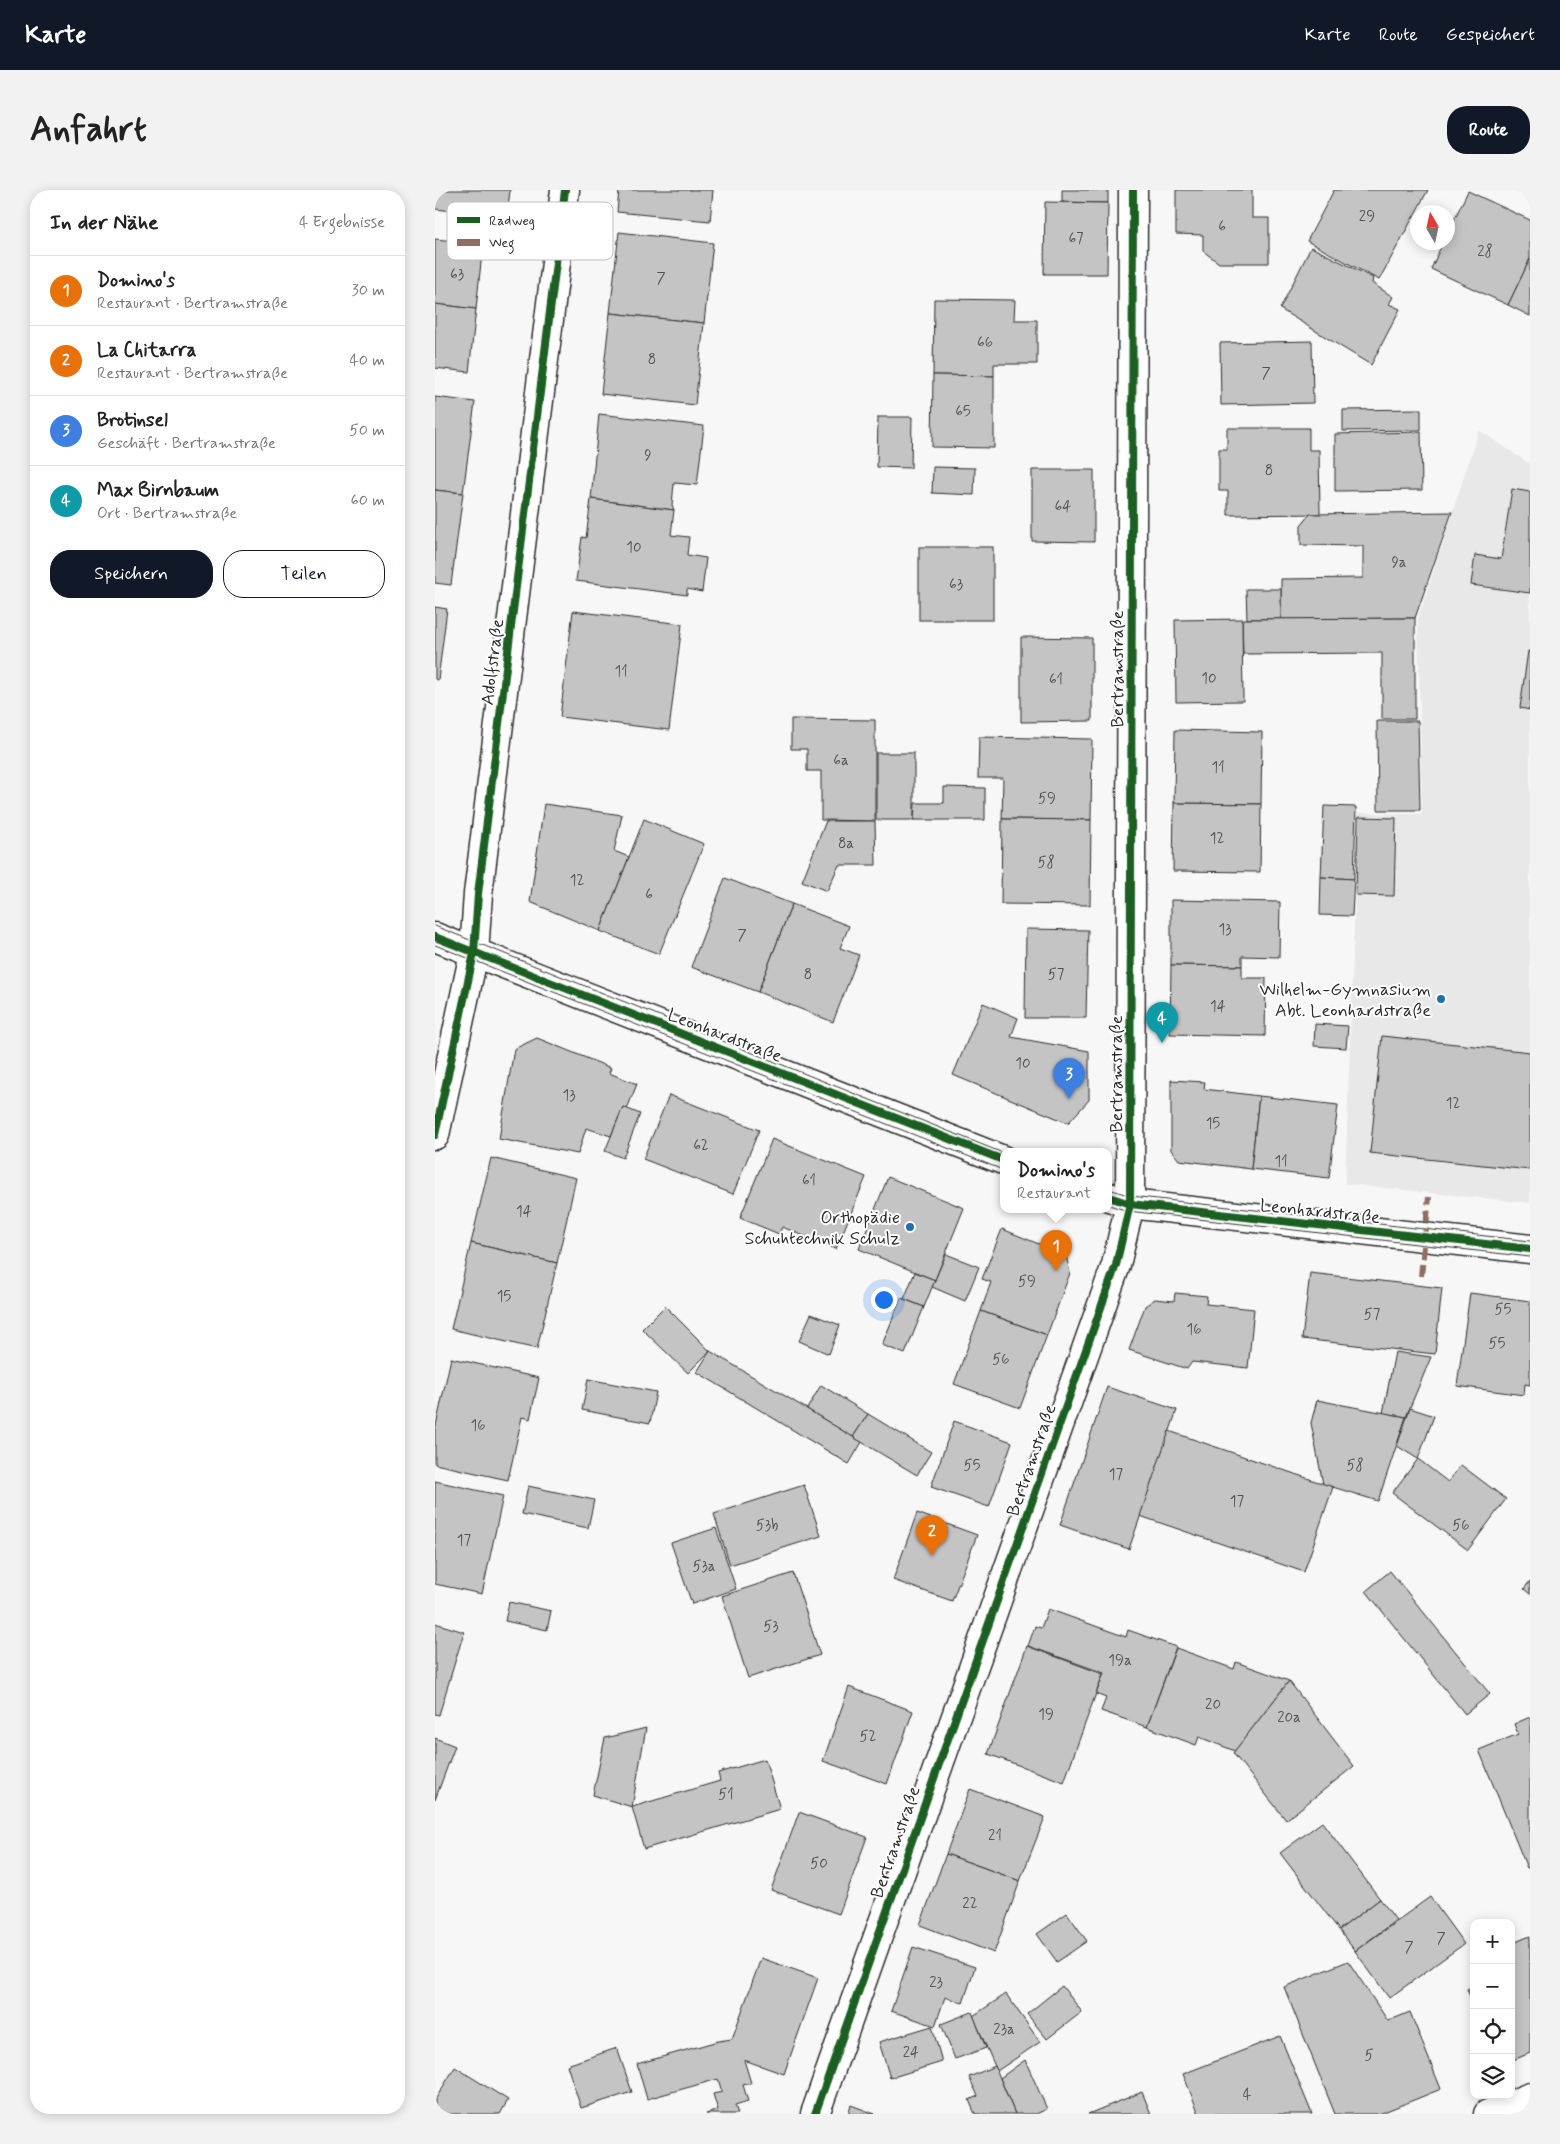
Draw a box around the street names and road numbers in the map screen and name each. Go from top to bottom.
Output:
street label: Bertramstraße [1106,610,1130,728]
street label: Adolfstraße [476,617,510,707]
street label: Leonhardstraße [664,1003,785,1069]
street label: Bertramstraße [1105,1015,1129,1133]
street label: Leonhardstraße [1259,1194,1381,1230]
street label: Bertramstraße [1002,1401,1062,1520]
street label: Bertramstraße [866,1783,926,1902]

